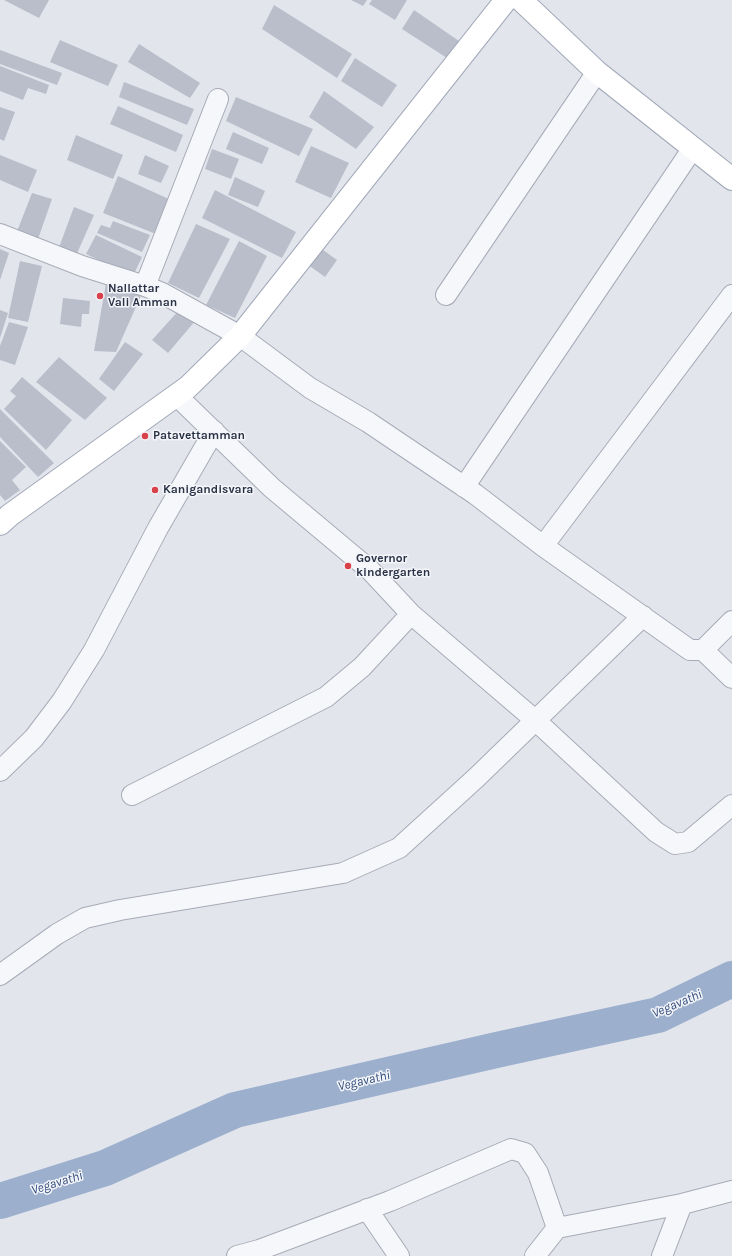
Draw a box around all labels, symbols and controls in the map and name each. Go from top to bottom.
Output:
place label: Nallattar Vali Amman [108,282,177,310]
marker: Nallattar Vali Amman [95,291,105,301]
place label: Patavettamman [153,429,245,443]
marker: Patavettamman [140,431,150,441]
place label: Kanigandisvara [163,483,253,497]
marker: Kanigandisvara [150,485,160,495]
place label: Governor kindergarten [356,552,430,580]
marker: Governor kindergarten [343,561,353,571]
water label: Vegavathi [650,987,704,1021]
water label: Vegavathi [337,1067,391,1095]
water label: Vegavathi [29,1168,85,1198]

